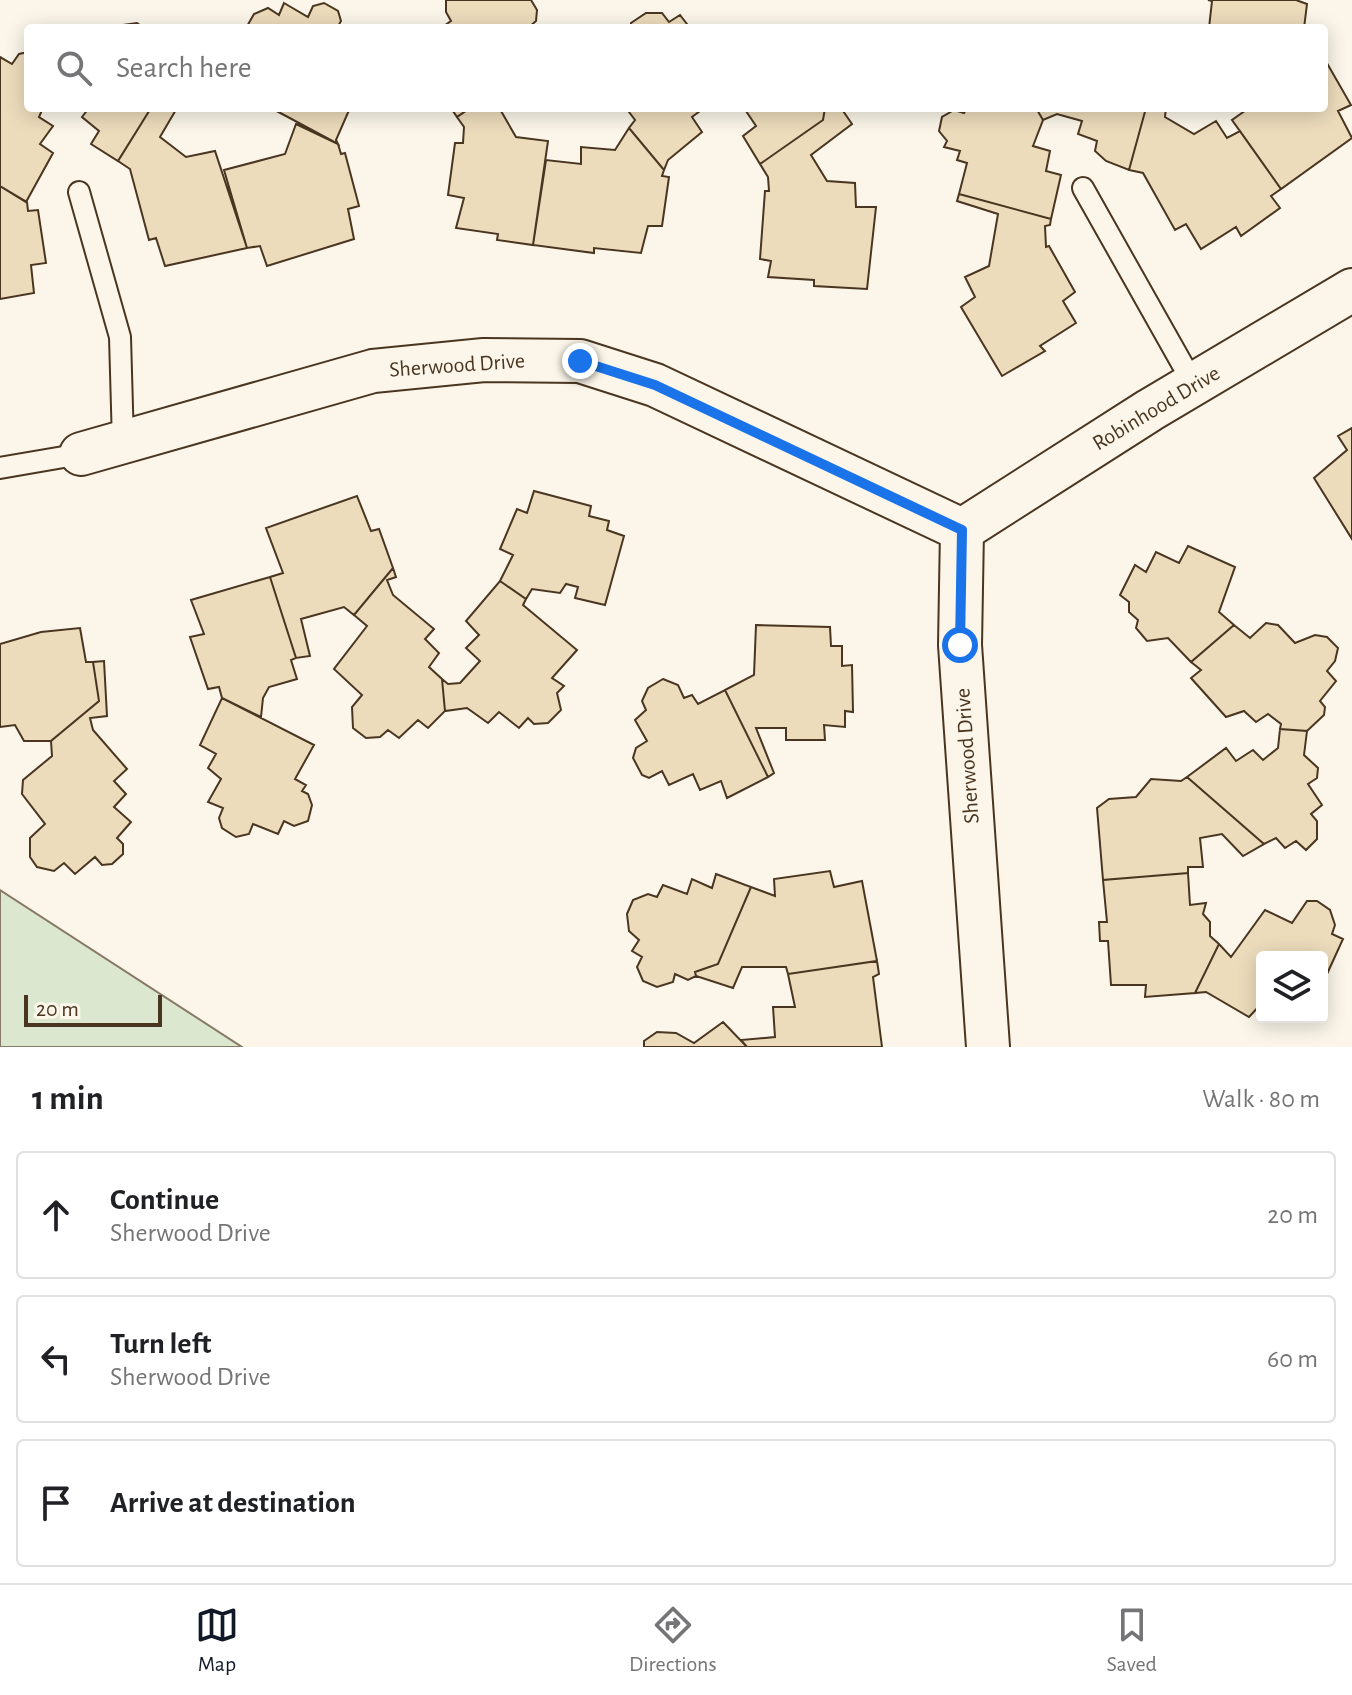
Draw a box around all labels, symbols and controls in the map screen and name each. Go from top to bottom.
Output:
search box [24,24,1328,112]
icon: search [52,46,96,90]
text: Search here [116,53,252,83]
route end [562,343,598,379]
street label: Sherwood Drive [388,349,526,381]
street label: Robinhood Drive [1089,361,1223,455]
route start [942,627,978,663]
street label: Sherwood Drive [951,687,983,825]
map controls [1256,951,1328,1023]
button: layers [1256,951,1328,1023]
scale bar [24,991,162,1027]
text: 20 m [36,998,79,1020]
text: 1 min [32,1082,104,1116]
text: Walk · 80 m [1202,1086,1320,1112]
text: Continue [110,1185,219,1215]
icon: ahead [34,1193,78,1237]
text: 20 m [1267,1202,1318,1228]
text: Sherwood Drive [110,1220,271,1246]
text: Turn left [110,1329,211,1359]
icon: left [34,1337,78,1381]
text: 60 m [1267,1346,1318,1372]
text: Sherwood Drive [110,1364,271,1390]
icon: arrive [34,1481,78,1525]
text: Arrive at destination [110,1488,356,1518]
tab: Map [195,1603,239,1677]
tab: Directions [629,1603,717,1677]
tab: Saved [1107,1603,1157,1677]

